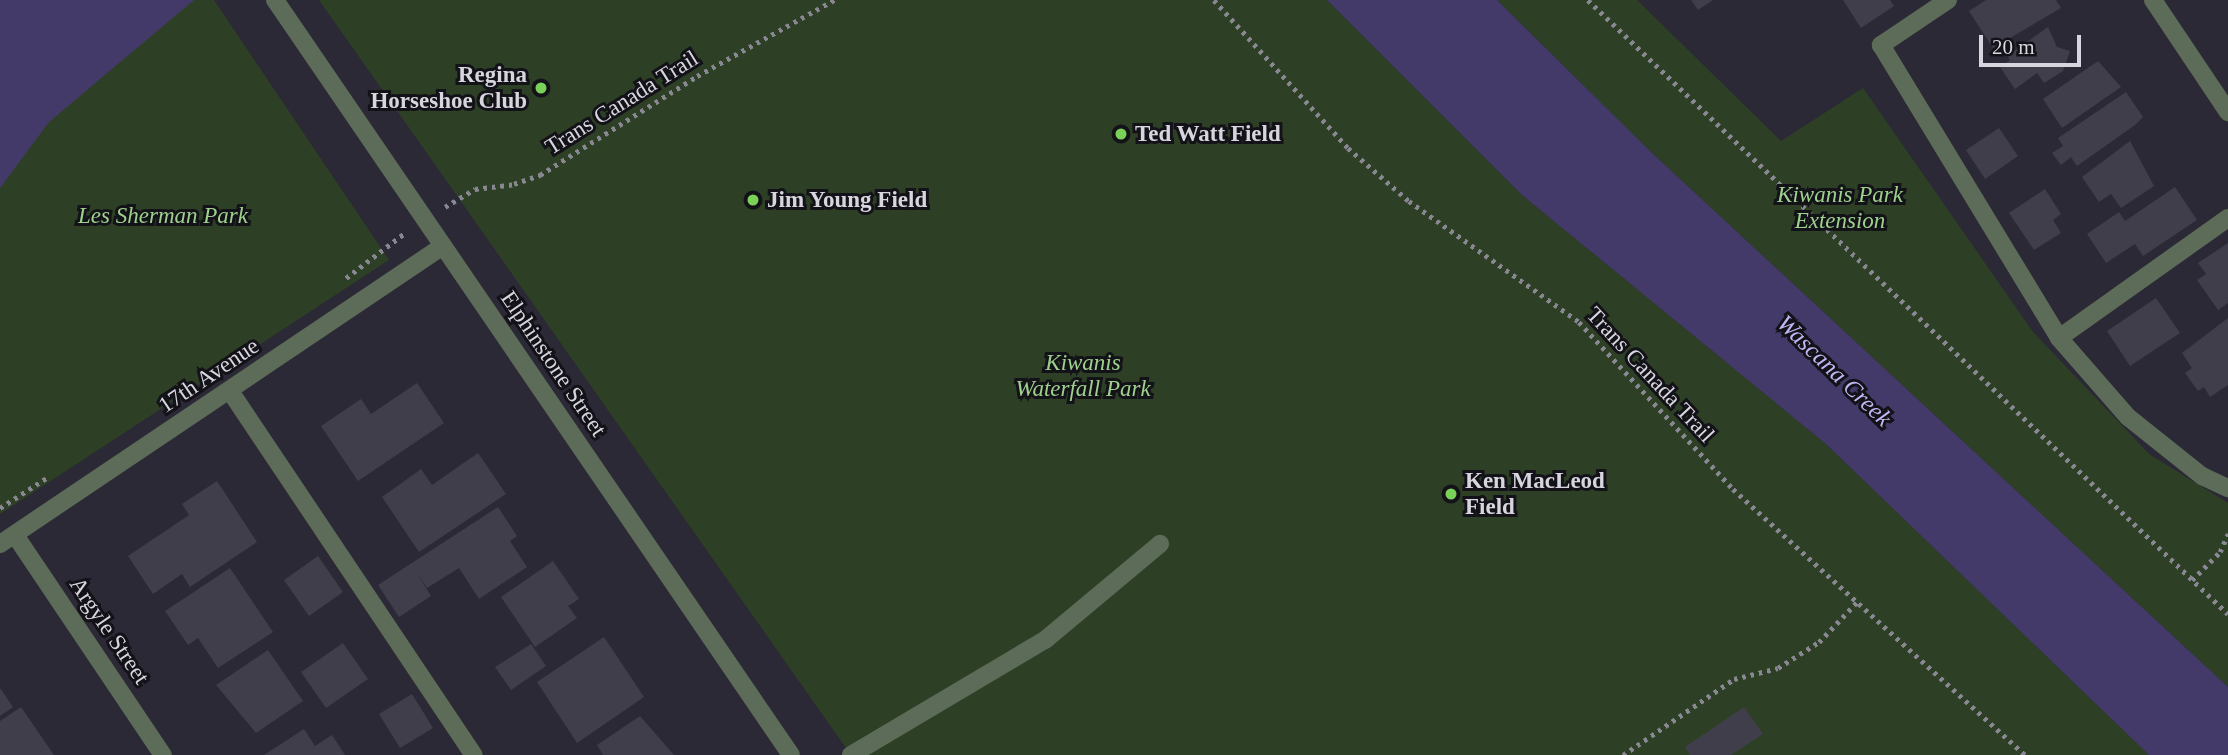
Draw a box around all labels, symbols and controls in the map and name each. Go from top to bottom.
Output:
scale bar [1983,21,2084,65]
text: 20 m [1992,35,2035,59]
street label: Trans Canada Trail [540,45,704,161]
place label: Regina Horseshoe Club [370,61,527,115]
marker: Regina Horseshoe Club [533,80,549,96]
place label: Ted Watt Field [1135,120,1281,148]
marker: Ted Watt Field [1113,126,1129,142]
park label: Kiwanis Park Extension [1777,181,1903,235]
place label: Jim Young Field [767,186,928,214]
marker: Jim Young Field [745,192,761,208]
park label: Les Sherman Park [78,202,248,230]
street label: Elphinstone Street [494,286,612,442]
street label: Trans Canada Trail [1580,301,1720,449]
water label: Wascana Creek [1771,309,1897,433]
street label: 17th Avenue [153,332,265,420]
park label: Kiwanis Waterfall Park [1015,349,1151,403]
place label: Ken MacLeod Field [1465,467,1605,521]
marker: Ken MacLeod Field [1443,486,1459,502]
street label: Argyle Street [63,572,155,690]

